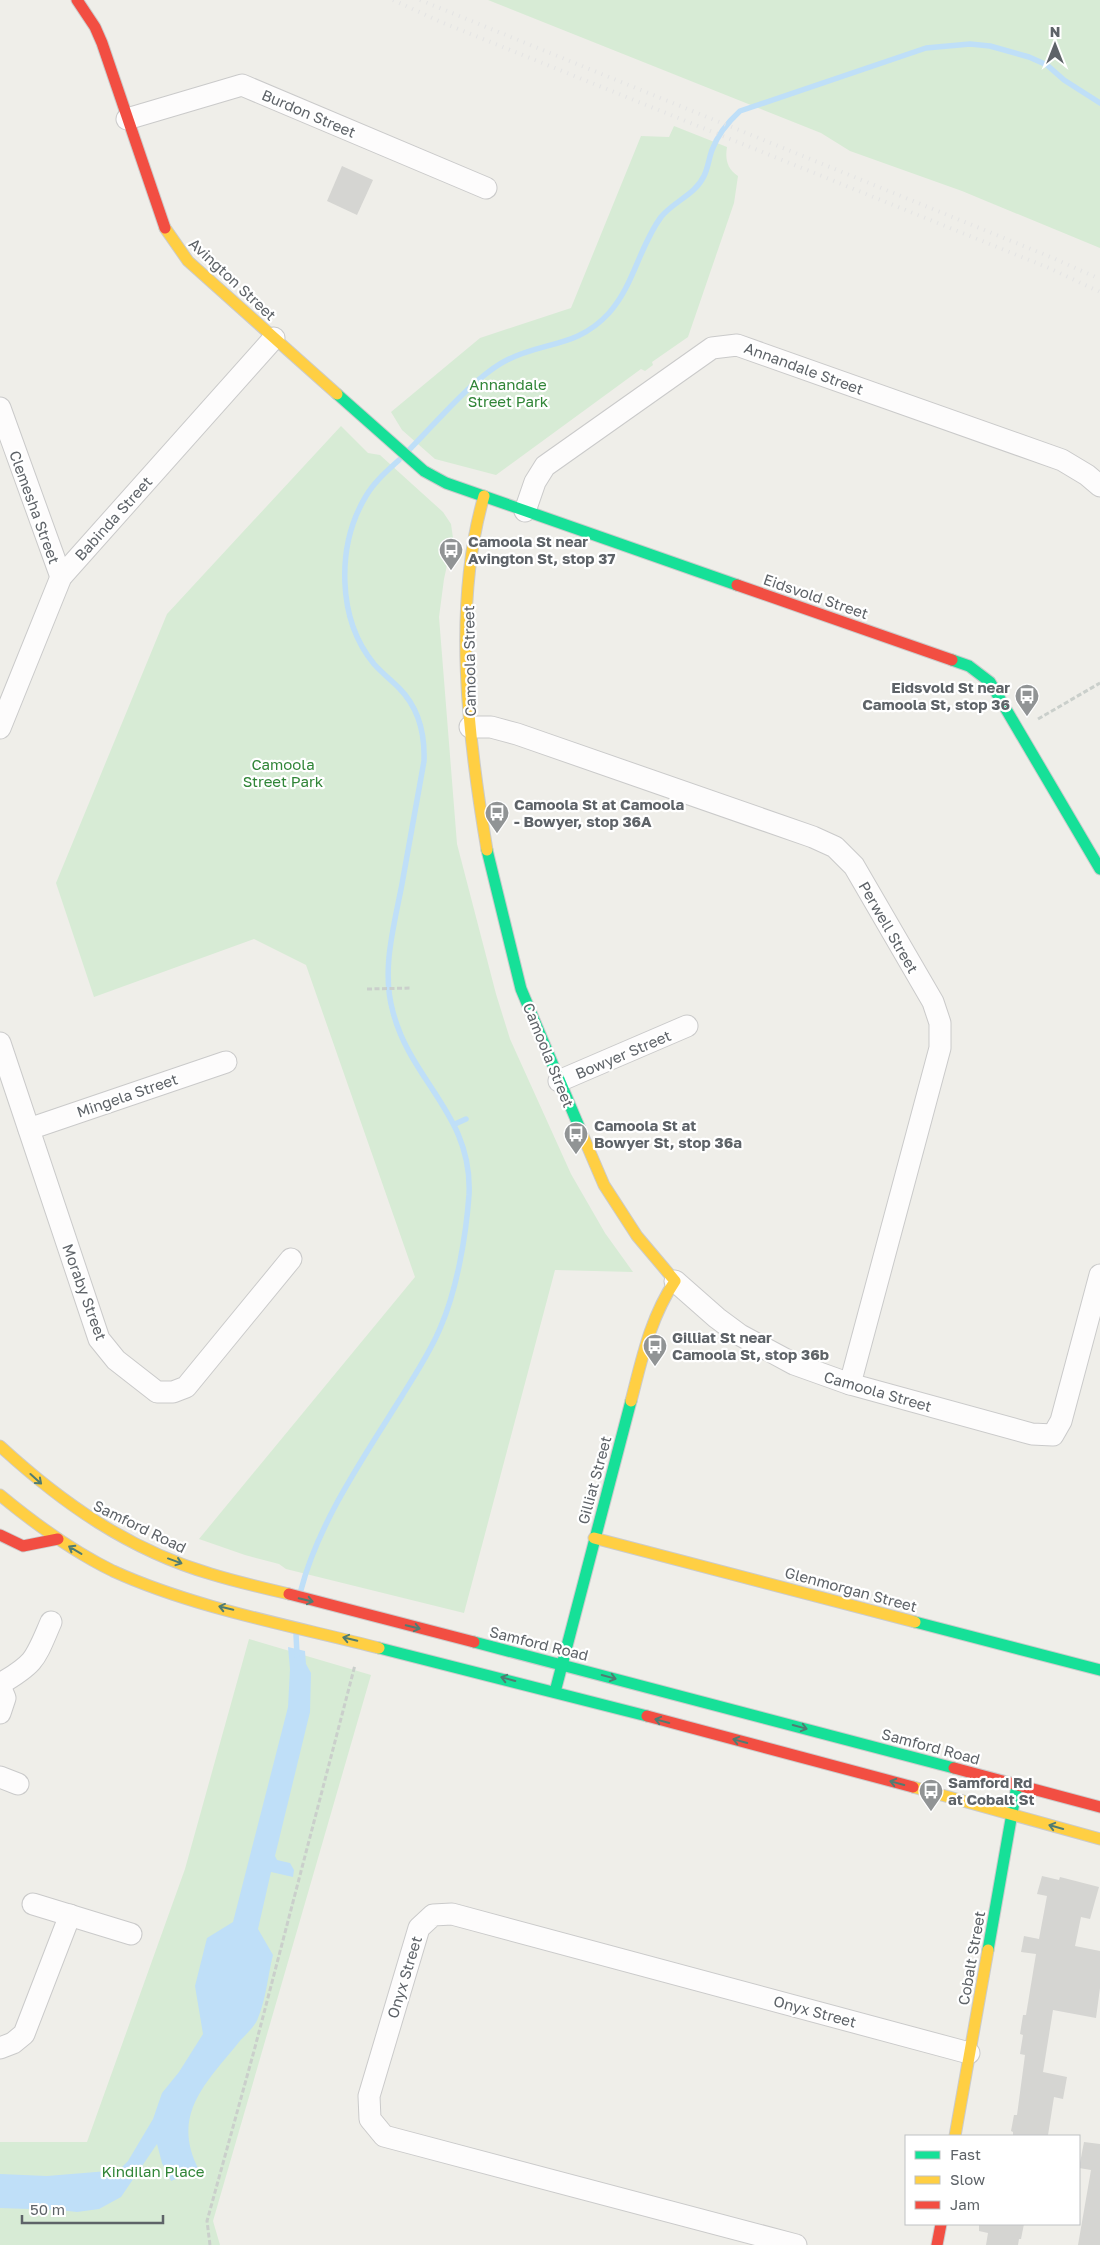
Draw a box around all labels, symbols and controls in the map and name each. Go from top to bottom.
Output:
north arrow [1030,20,1080,70]
text: N [1050,23,1060,40]
street label: Burdon Street [259,85,359,141]
street label: Avington Street [186,234,280,324]
street label: Annandale Street [742,338,866,398]
park label: Annandale Street Park [468,375,549,410]
street label: Clemesha Street [6,448,64,566]
street label: Babinda Street [71,472,155,564]
place label: Camoola St near Avington St, stop 37 [468,532,616,567]
bus stop icon: Camoola St near Avington St, stop 37 [438,537,464,571]
street label: Eidsvold Street [761,570,871,622]
street label: Camoola Street [459,605,479,717]
place label: Eidsvold St near Camoola St, stop 36 [862,678,1010,713]
bus stop icon: Eidsvold St near Camoola St, stop 36 [1014,683,1040,717]
park label: Camoola Street Park [243,755,324,790]
place label: Camoola St at Camoola - Bowyer, stop 36A [514,795,685,830]
bus stop icon: Camoola St at Camoola - Bowyer, stop 36A [484,800,510,834]
street label: Perwell Street [855,878,923,976]
street label: Camoola Street [520,1000,578,1110]
street label: Bowyer Street [572,1026,674,1082]
street label: Mingela Street [74,1069,180,1121]
place label: Camoola St at Bowyer St, stop 36a [594,1116,742,1151]
bus stop icon: Camoola St at Bowyer St, stop 36a [563,1121,589,1155]
street label: Moraby Street [59,1241,111,1343]
place label: Gilliat St near Camoola St, stop 36b [672,1328,829,1363]
bus stop icon: Gilliat St near Camoola St, stop 36b [642,1333,668,1367]
street label: Camoola Street [822,1367,934,1415]
street label: Gilliat Street [574,1434,614,1526]
one-way arrow [29,1473,42,1485]
street label: Samford Road [91,1496,189,1556]
one-way arrow [68,1544,82,1554]
one-way arrow [167,1557,182,1566]
street label: Glenmorgan Street [783,1563,919,1615]
one-way arrow [297,1596,313,1605]
one-way arrow [218,1603,234,1612]
street label: Samford Road [488,1622,590,1664]
one-way arrow [405,1623,421,1632]
one-way arrow [343,1634,359,1643]
one-way arrow [601,1673,617,1682]
one-way arrow [500,1674,516,1684]
one-way arrow [654,1715,670,1725]
one-way arrow [792,1722,808,1732]
street label: Samford Road [880,1724,982,1768]
one-way arrow [732,1736,748,1746]
place label: Samford Rd at Cobalt St [948,1773,1034,1808]
one-way arrow [889,1778,905,1787]
bus stop icon: Samford Rd at Cobalt St [918,1778,944,1812]
one-way arrow [1048,1821,1064,1831]
street label: Cobalt Street [954,1909,988,2007]
street label: Onyx Street [383,1934,425,2020]
street label: Onyx Street [772,1991,858,2031]
legend [905,2135,1080,2225]
text: Fast [950,2145,981,2163]
park label: Kindilan Place [101,2162,205,2180]
text: Slow [950,2170,985,2188]
scale bar [22,2192,164,2224]
text: Jam [950,2195,980,2213]
text: 50 m [30,2200,65,2218]

